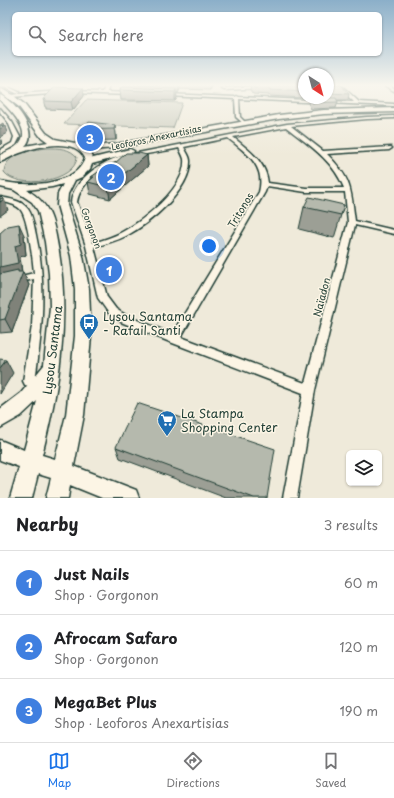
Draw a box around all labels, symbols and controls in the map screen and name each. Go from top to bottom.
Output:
search box [12,12,382,56]
icon: search [26,23,48,45]
text: Search here [58,23,144,46]
north arrow [298,68,334,104]
street label: Leoforos Anexartisias [110,121,202,153]
pin: 3 [77,123,103,153]
pin: 2 [98,162,124,192]
street label: Tritonos [224,189,257,231]
street label: Gorgonon [78,205,106,251]
your location [199,236,219,256]
pin: 1 [96,255,122,285]
street label: Naïadon [309,276,333,318]
street label: Lysou Santama [38,304,66,395]
place label: Lysou Santama - Rafail Santi [103,307,193,339]
bus stop icon: Lysou Santama - Rafail Santi [78,312,100,340]
place label: La Stampa Shopping Center [181,404,278,436]
supermarket icon: La Stampa Shopping Center [156,409,178,437]
map controls [346,450,382,486]
button: layers [346,450,382,486]
text: Nearby [16,511,78,537]
text: 3 results [324,515,378,534]
text: Just Nails [54,562,129,585]
text: 1 [26,573,32,592]
text: 60 m [344,573,378,592]
text: Shop · Gorgonon [54,585,159,604]
text: Afrocam Safaro [54,626,177,649]
text: 2 [24,637,34,656]
text: 120 m [339,637,378,656]
text: Shop · Gorgonon [54,649,159,668]
text: MegaBet Plus [54,690,157,713]
text: 3 [25,701,33,720]
text: 190 m [339,701,378,720]
text: Shop · Leoforos Anexartisias [54,713,229,732]
tab: Map [48,750,71,791]
tab: Directions [166,750,220,791]
tab: Saved [315,750,346,791]

